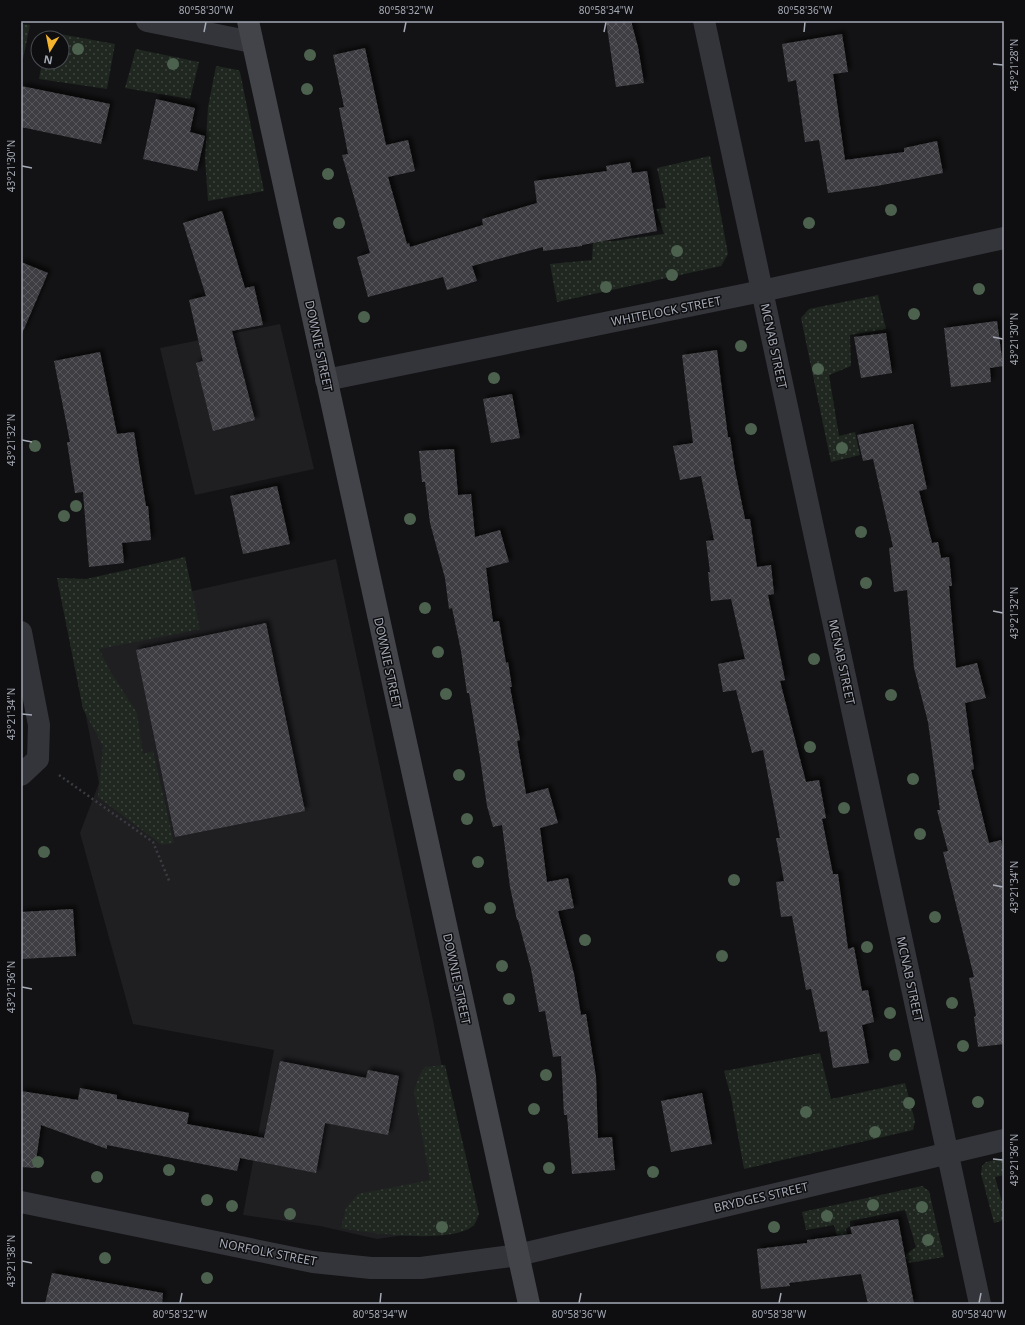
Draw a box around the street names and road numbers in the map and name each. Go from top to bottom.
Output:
street label: WHITELOCK STREET [610,292,723,330]
street label: DOWNIE STREET [301,299,337,394]
street label: MCNAB STREET [757,302,791,391]
street label: DOWNIE STREET [370,616,406,711]
street label: MCNAB STREET [825,618,859,707]
street label: DOWNIE STREET [439,932,475,1027]
street label: MCNAB STREET [893,935,927,1024]
street label: BRYDGES STREET [712,1178,810,1216]
street label: NORFOLK STREET [218,1234,319,1270]

